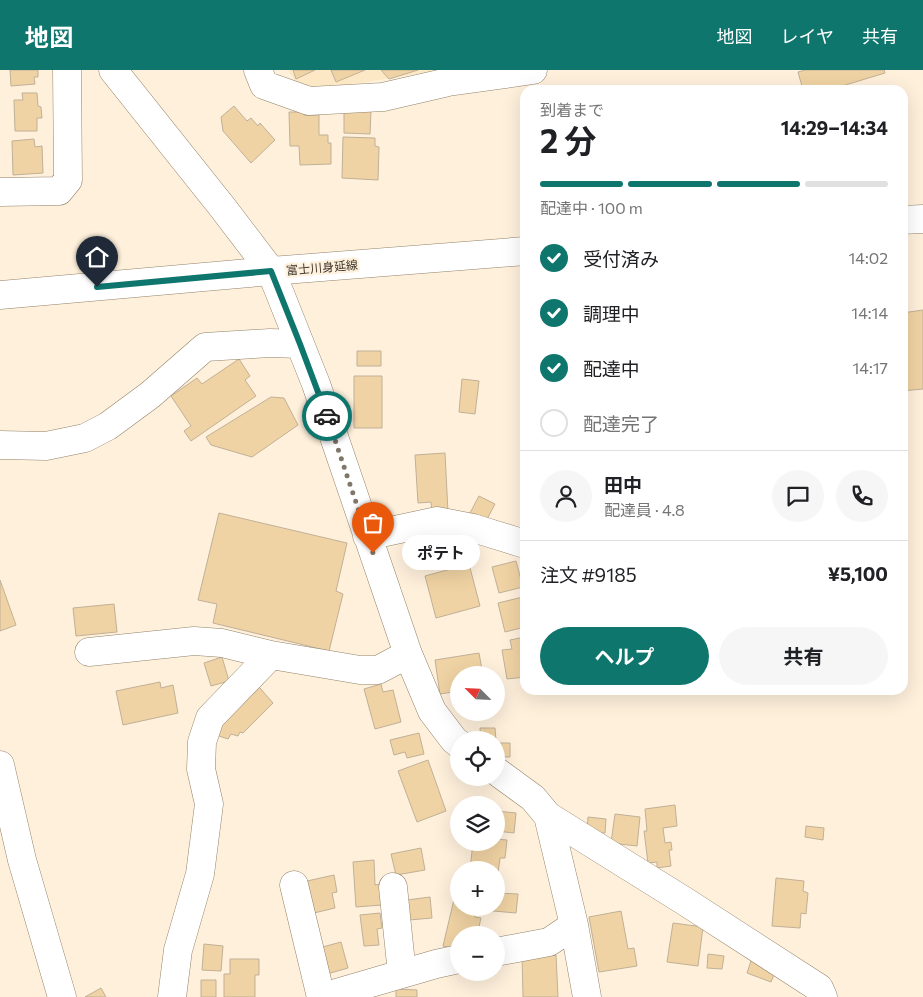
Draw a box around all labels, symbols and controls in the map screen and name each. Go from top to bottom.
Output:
text: 地図 [25,22,73,51]
text: 地図 [717,25,753,47]
text: レイヤ [781,25,834,47]
text: 共有 [862,25,898,47]
text: 到着まで [540,100,604,119]
text: 14:29–14:34 [781,116,888,139]
text: 2 分 [540,120,596,160]
text: 配達中 · 100 m [540,198,643,217]
pin [76,236,118,287]
icon: home [83,243,111,271]
icon: check [540,244,568,272]
text: 受付済み [583,247,659,270]
text: 14:02 [849,248,888,267]
street label: 富士川身延線 [286,257,358,277]
icon: check [540,299,568,327]
text: 調理中 [583,302,640,325]
text: 14:14 [851,303,888,322]
icon: check [540,354,568,382]
text: 配達中 [583,357,640,380]
text: 14:17 [852,358,888,377]
courier [302,391,352,441]
icon: car [313,402,341,430]
text: 配達完了 [583,412,659,435]
button: person [540,470,592,522]
button: chat [772,470,824,522]
button: phone [836,470,888,522]
text: 田中 [604,473,642,496]
text: 配達員 · 4.8 [604,500,685,519]
pin [352,502,394,553]
icon: bag [359,509,387,537]
callout: ポテト [403,536,480,570]
text: ポテト [417,543,465,562]
text: ¥5,100 [828,562,888,585]
text: 注文 #9185 [540,563,637,586]
button: ヘルプ [540,627,709,685]
button: 共有 [719,627,888,685]
north arrow [450,666,505,721]
map controls [450,666,505,981]
button: locate [450,731,505,786]
button: layers [450,796,505,851]
button: + [450,861,505,916]
button: − [450,926,505,981]

